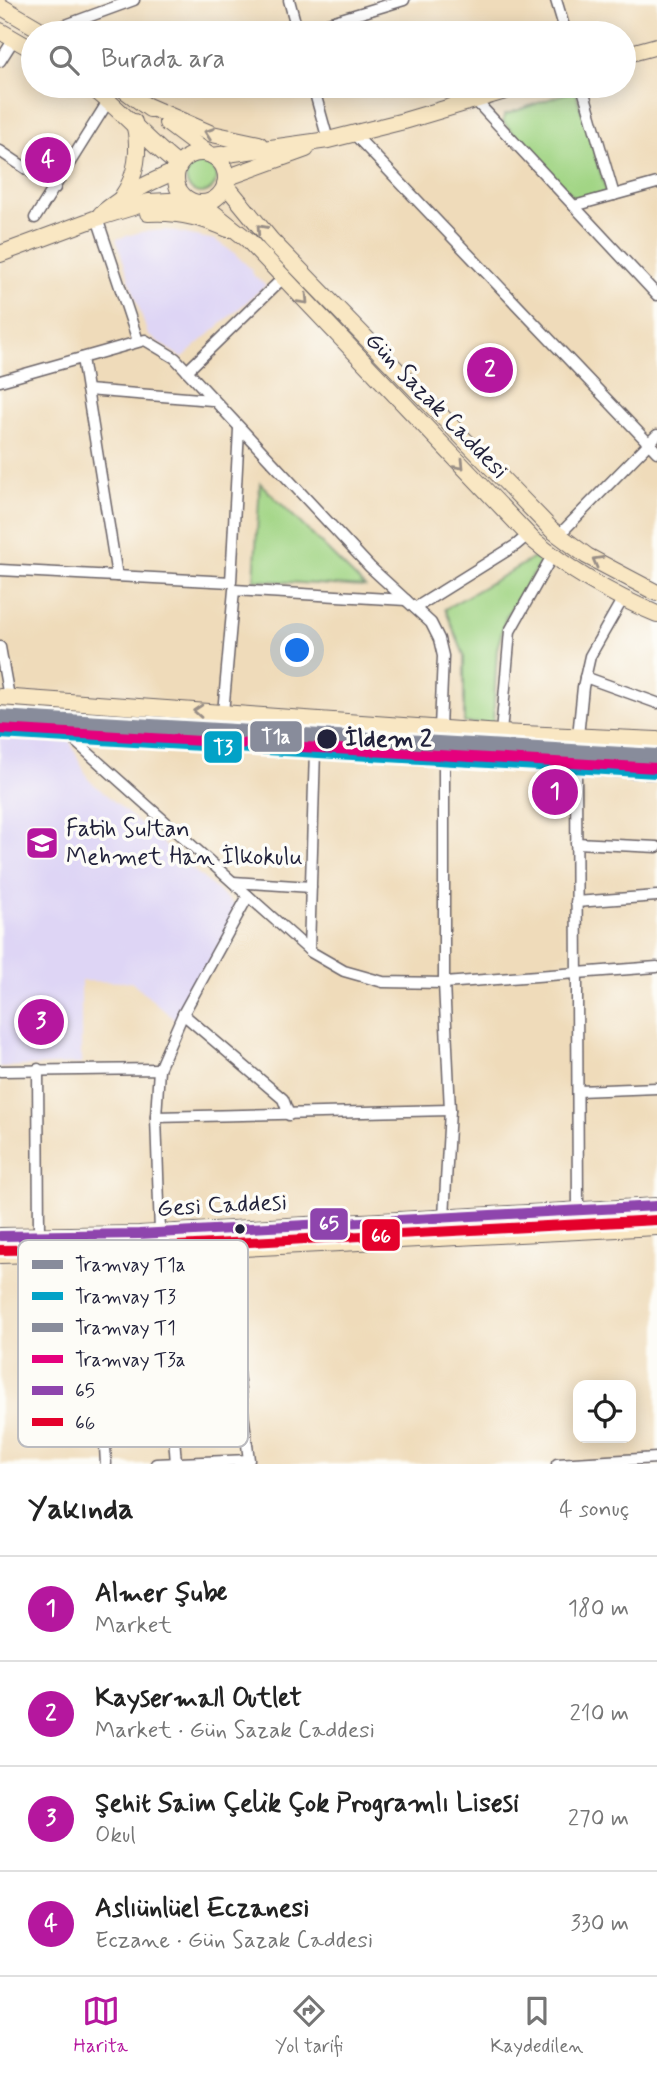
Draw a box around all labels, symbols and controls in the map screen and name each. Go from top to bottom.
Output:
search box [21,21,636,98]
icon: search [45,41,83,79]
text: Burada ara [101,43,225,77]
one-way arrow [203,126,215,141]
pin: 4 [25,134,71,186]
one-way arrow [257,224,270,237]
one-way arrow [296,292,308,305]
street label: Gün Sazak Caddesi [358,326,514,486]
pin: 2 [467,344,513,396]
one-way arrow [452,457,465,470]
one-way arrow [591,556,604,569]
your location [280,633,314,667]
one-way arrow [192,704,203,719]
line badge: T1a [249,720,303,753]
place label: İldem 2 [345,724,432,755]
text: T1a [261,725,291,750]
marker: İldem 2 [315,727,339,751]
line badge: T3 [203,730,243,764]
text: T3 [213,736,233,761]
pin: 1 [532,766,578,818]
place label: Fatih Sultan Mehmet Han İlkokulu [66,814,303,873]
school or university icon: Fatih Sultan Mehmet Han İlkokulu [23,824,61,862]
pin: 3 [18,996,64,1048]
street label: Gesi Caddesi [156,1187,288,1225]
line badge: 65 [309,1207,349,1241]
text: 65 [319,1212,339,1237]
line badge: 66 [361,1218,401,1252]
unlabelled marker [233,1222,247,1236]
text: 66 [371,1224,392,1249]
legend [18,1240,248,1447]
text: Tramvay T1a [75,1253,185,1278]
text: Tramvay T3 [75,1285,176,1310]
text: Tramvay T1 [75,1316,176,1341]
text: Tramvay T3a [75,1348,186,1373]
text: 65 [75,1379,95,1404]
map controls [573,1380,636,1443]
button: locate [573,1380,636,1443]
text: 66 [75,1411,95,1436]
text: Yakında [28,1490,134,1529]
text: 4 sonuç [559,1495,629,1525]
text: Almer şube [95,1577,227,1611]
text: 1 [46,1594,56,1624]
text: 180 m [568,1594,629,1624]
text: Market [95,1611,172,1641]
text: Kaysermall Outlet [95,1682,302,1716]
text: 2 [45,1699,57,1729]
text: 210 m [569,1699,629,1729]
text: Market · Gün Sazak Caddesi [95,1716,375,1746]
text: Şehit Saim Çelik Çok Programlı Lisesi [95,1787,519,1821]
text: 3 [46,1804,56,1834]
text: 270 m [568,1804,629,1834]
text: Okul [95,1821,136,1851]
text: Aslıünlüel Eczanesi [95,1892,309,1926]
text: 4 [44,1909,58,1939]
text: 330 m [571,1909,629,1939]
text: Eczane · Gün Sazak Caddesi [95,1926,373,1956]
tab: Harita [74,1992,128,2059]
tab: Yol tarifi [275,1992,343,2059]
tab: Kaydedilen [490,1992,583,2059]

